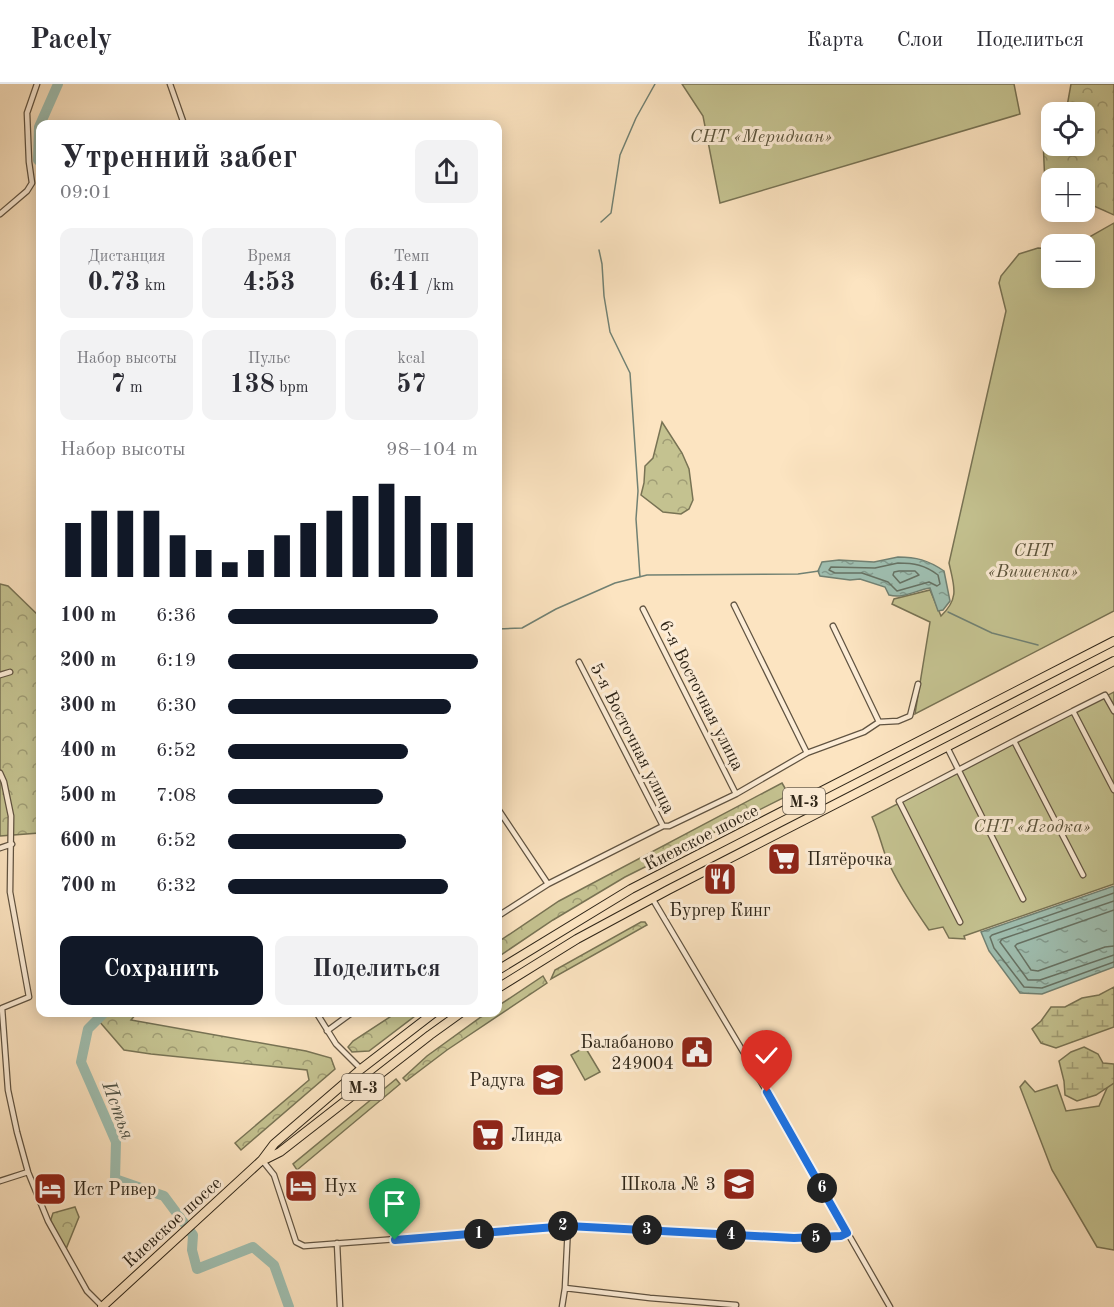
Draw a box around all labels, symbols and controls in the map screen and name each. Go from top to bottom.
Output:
text: Pacely [30,27,112,55]
text: Карта [807,30,864,51]
text: Слои [897,30,943,51]
text: Поделиться [976,30,1084,51]
map controls [1041,102,1095,288]
button: locate [1041,102,1095,156]
park label: СНТ «Меридиан» [690,128,832,146]
button: share [415,140,478,203]
text: Утренний забег [60,142,297,175]
button: + [1041,168,1095,222]
text: 09:01 [60,183,112,203]
button: − [1041,234,1095,288]
text: Дистанция [88,249,165,265]
text: Время [247,249,291,265]
text: Темп [393,249,429,265]
text: 0.73 [88,270,140,296]
text: 4:53 [243,270,295,296]
text: 6:41 [369,270,421,296]
text: km [140,278,166,294]
text: /km [421,278,454,294]
text: Набор высоты [76,351,177,367]
text: Пульс [248,351,290,367]
text: kcal [398,351,425,367]
text: 7 [111,372,126,398]
text: 138 [230,372,275,398]
text: 57 [396,372,426,398]
text: m [126,380,143,396]
text: bpm [275,380,308,396]
text: Набор высоты [60,440,186,460]
text: 98–104 m [386,440,478,460]
park label: СНТ «Вишенка» [988,542,1078,581]
text: 100 m [60,606,116,626]
text: 6:36 [156,606,196,626]
street label: 6-я Восточная улица [655,617,747,774]
text: 200 m [60,651,116,671]
text: 6:19 [156,651,196,671]
street label: 5-я Восточная улица [586,660,678,817]
text: 300 m [60,696,116,716]
text: 6:30 [156,696,196,716]
text: 400 m [60,741,116,761]
text: 6:52 [156,741,196,761]
text: 500 m [60,786,116,806]
text: 7:08 [156,786,196,806]
road number: М-3 [783,788,825,814]
street label: Киевское шоссе [641,801,761,874]
park label: СНТ «Ягодка» [973,818,1091,836]
text: 600 m [60,831,116,851]
text: 6:52 [156,831,196,851]
supermarket icon: Пятёрочка [766,841,802,877]
place label: Пятёрочка [807,851,893,869]
restaurant icon: Бургер Кинг [702,861,738,897]
text: 700 m [60,876,116,896]
text: 6:32 [156,876,196,896]
place label: Бургер Кинг [669,902,771,920]
button: Сохранить [60,936,263,1005]
button: Поделиться [275,936,478,1005]
pin [741,1030,792,1092]
place label: Балабаново 249004 [580,1034,674,1073]
public building icon: Балабаново 249004 [679,1034,715,1070]
icon: check [750,1039,783,1072]
school or university icon: Радуга [530,1062,566,1098]
place label: Радуга [469,1072,525,1090]
road number: М-3 [342,1074,384,1100]
water label: Истья [97,1078,137,1143]
supermarket icon: Линда [470,1117,506,1153]
place label: Линда [511,1127,562,1145]
school or university icon: Школа № 3 [721,1166,757,1202]
hotel icon: Нух [283,1168,319,1204]
hotel icon: Ист Ривер [32,1171,68,1207]
pin: 6 [807,1173,837,1203]
street label: Киевское шоссе [120,1174,225,1271]
place label: Школа № 3 [620,1176,716,1194]
place label: Нух [324,1178,357,1196]
pin [369,1178,420,1240]
text: 6 [817,1180,827,1196]
place label: Ист Ривер [73,1181,156,1199]
icon: arrive [378,1187,411,1220]
pin: 2 [548,1211,578,1241]
pin: 3 [632,1215,662,1245]
text: 2 [558,1218,568,1234]
pin: 1 [464,1219,494,1249]
pin: 4 [716,1220,746,1250]
text: 3 [642,1222,652,1238]
pin: 5 [801,1223,831,1253]
text: 1 [474,1226,484,1242]
text: 4 [726,1227,736,1243]
text: 5 [811,1230,821,1246]

